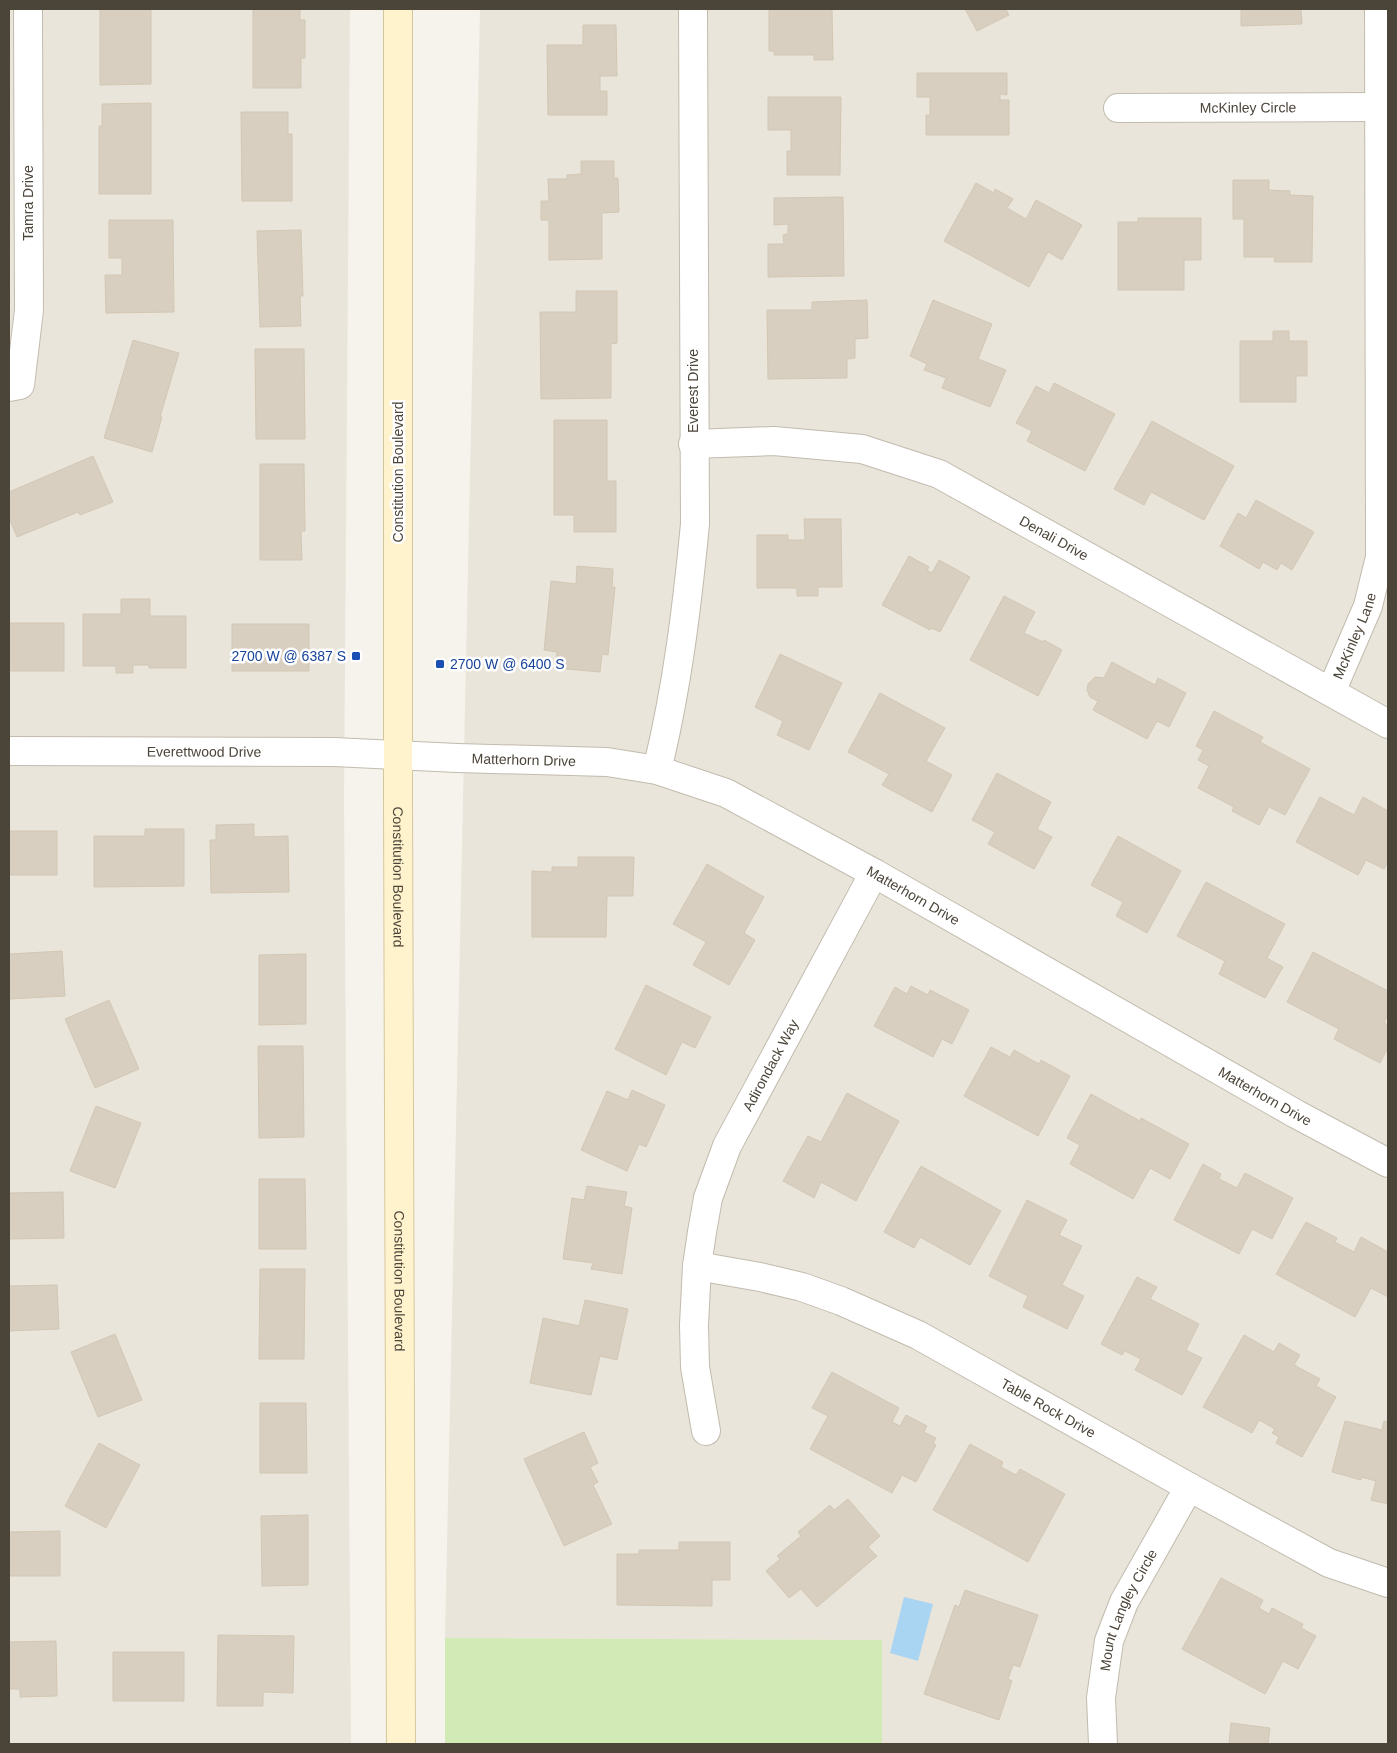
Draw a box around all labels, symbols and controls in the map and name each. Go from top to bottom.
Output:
street label: McKinley Circle [1200,99,1297,116]
street label: Tamra Drive [20,165,36,241]
street label: Everest Drive [685,349,701,433]
street label: Constitution Boulevard [390,402,406,542]
street label: Denali Drive [1017,512,1091,564]
street label: McKinley Lane [1330,591,1379,681]
place label: 2700 W @ 6387 S [231,648,346,664]
marker: 2700 W @ 6387 S [350,650,362,662]
place label: 2700 W @ 6400 S [450,656,565,672]
marker: 2700 W @ 6400 S [434,658,446,670]
street label: Everettwood Drive [147,743,261,760]
street label: Matterhorn Drive [471,750,576,769]
street label: Constitution Boulevard [390,806,406,948]
street label: Matterhorn Drive [864,863,963,928]
street label: Adirondack Way [739,1017,802,1114]
street label: Matterhorn Drive [1216,1063,1314,1129]
street label: Constitution Boulevard [391,1210,408,1352]
street label: Table Rock Drive [998,1375,1098,1441]
street label: Mount Langley Circle [1097,1546,1160,1672]

